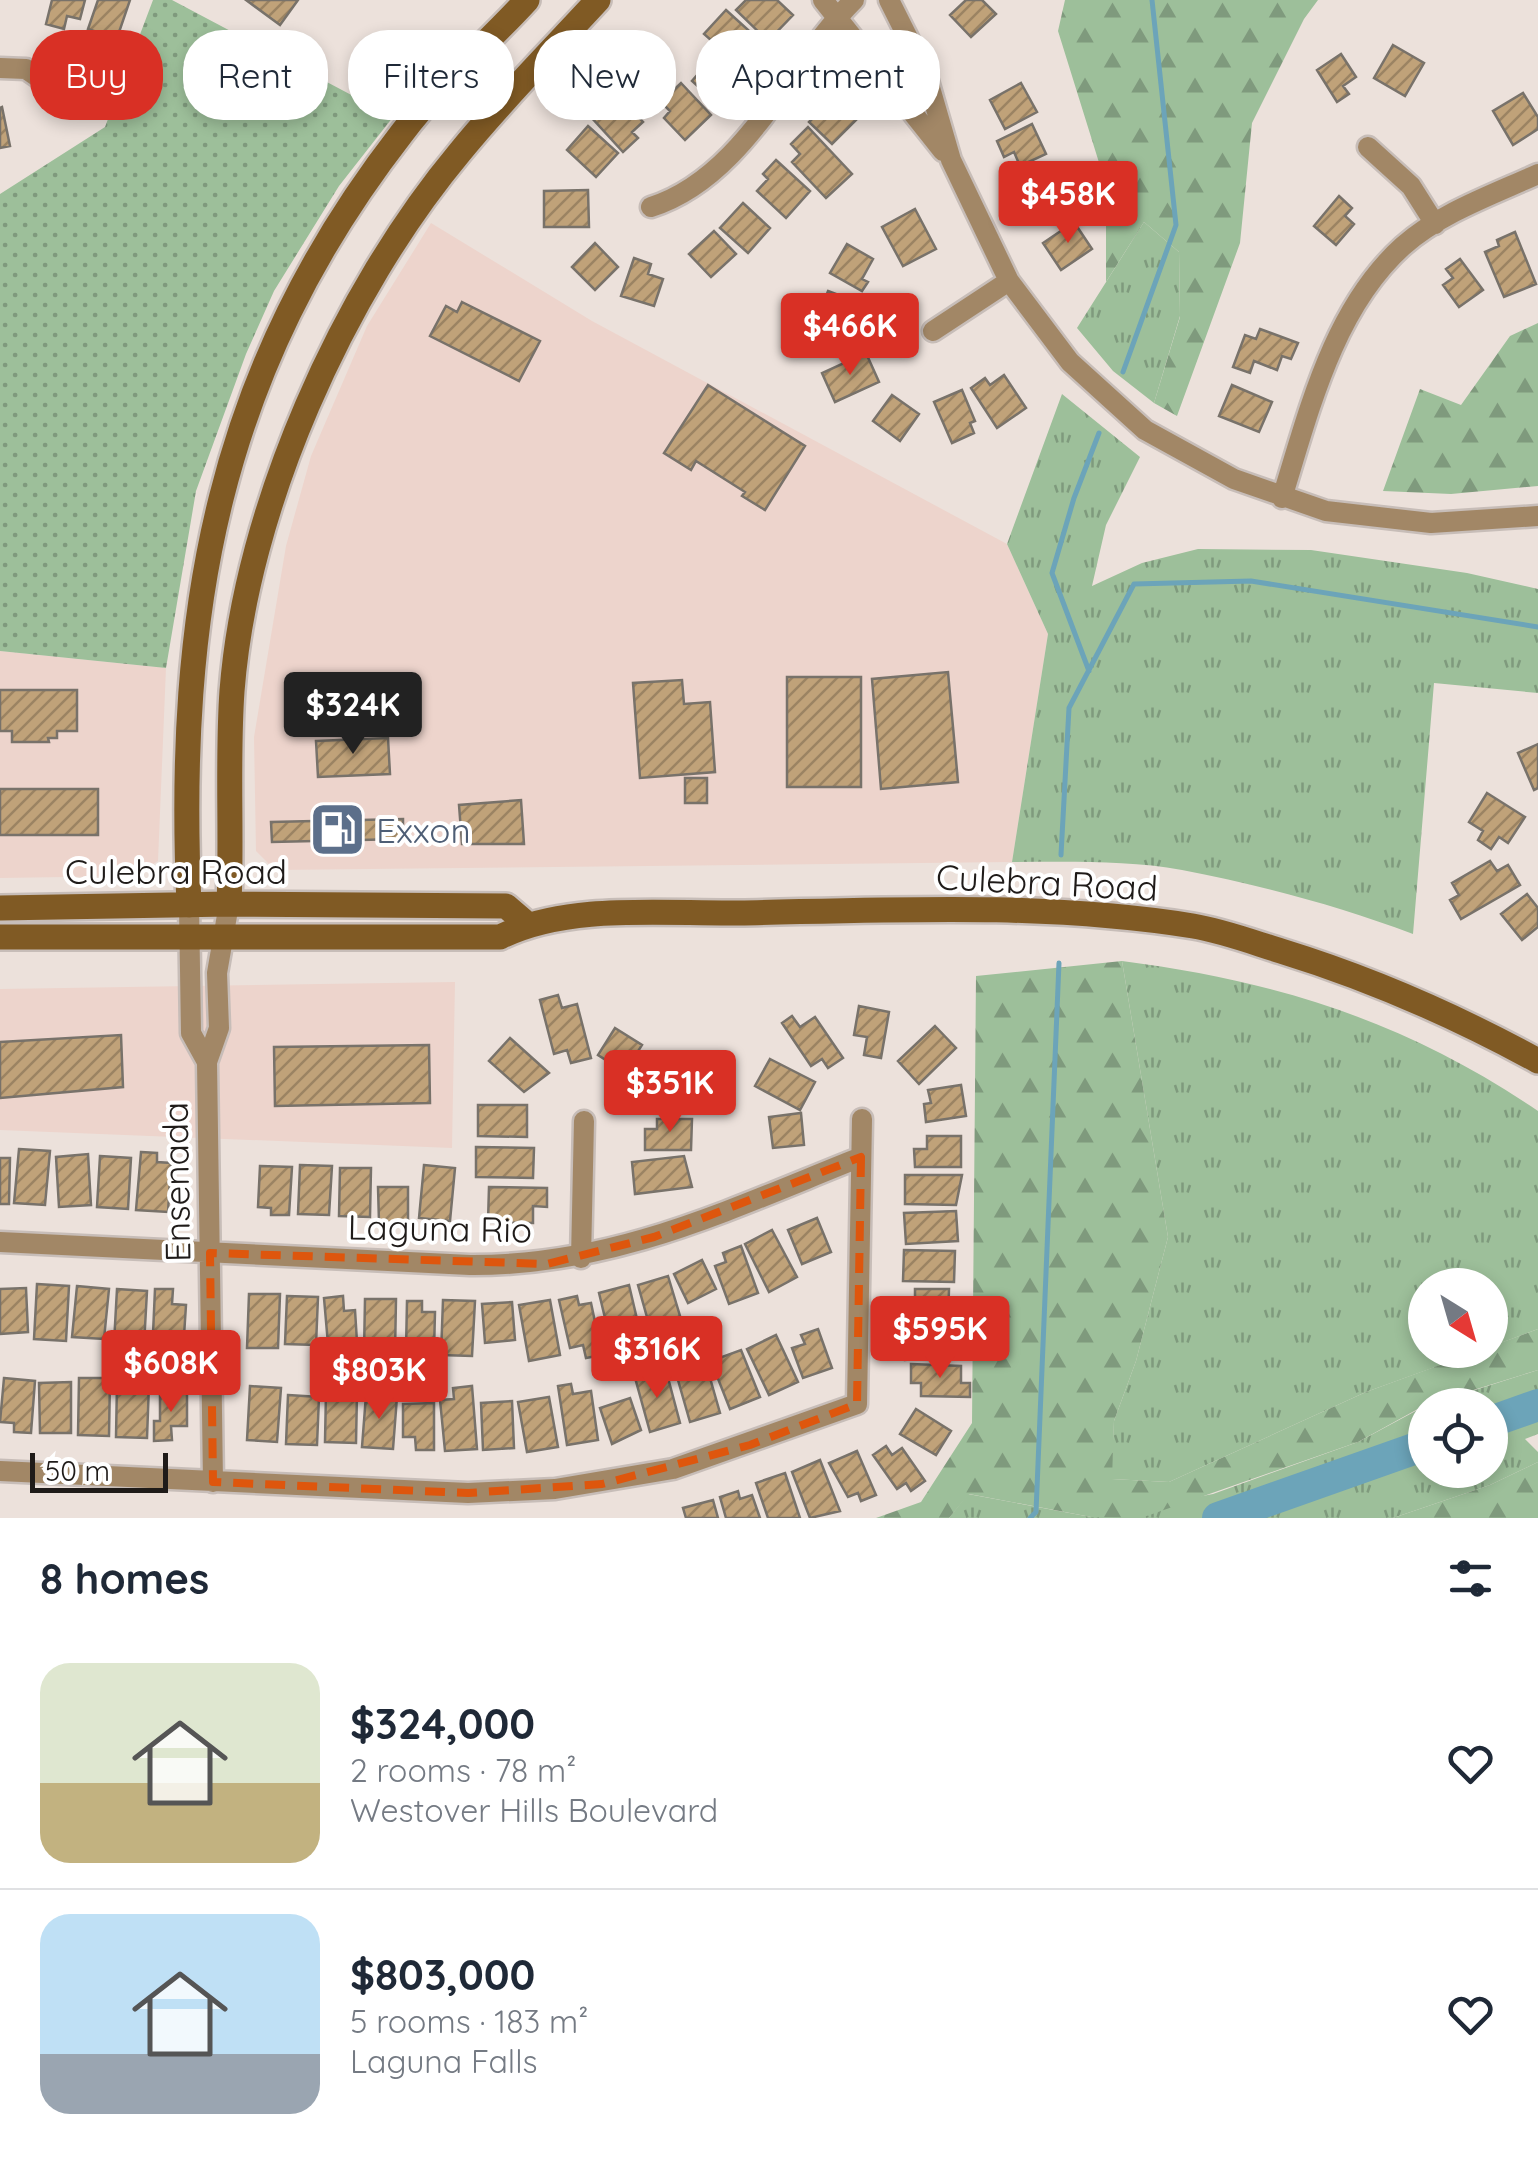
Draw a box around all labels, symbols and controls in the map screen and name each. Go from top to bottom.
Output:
chip: Buy [30,30,163,120]
chip: Rent [183,30,328,120]
chip: Filters [348,30,514,120]
chip: New [534,30,676,120]
chip: Apartment [696,30,940,120]
pin: $458K [998,161,1138,246]
text: $458K [1021,173,1115,213]
pin: $466K [780,293,920,378]
text: $466K [803,305,897,345]
pin: $324K [283,672,423,757]
text: $324K [306,684,400,724]
fuel station icon: Exxon [307,800,367,860]
place label: Exxon [376,808,471,852]
street label: Culebra Road [65,849,287,893]
street label: Culebra Road [935,854,1159,910]
pin: $351K [600,1050,740,1135]
text: $351K [626,1062,714,1102]
street label: Ensenada [153,1102,199,1262]
street label: Laguna Rio [347,1204,533,1252]
north arrow [1408,1268,1508,1368]
map controls [1408,1268,1508,1488]
pin: $595K [870,1296,1010,1381]
text: $595K [892,1308,988,1348]
pin: $316K [587,1316,727,1401]
text: $316K [613,1328,701,1368]
pin: $608K [101,1330,241,1415]
pin: $803K [309,1337,449,1422]
text: $608K [124,1342,218,1382]
text: $803K [332,1349,426,1389]
button: locate [1408,1388,1508,1488]
scale bar [30,1448,168,1492]
text: 50 m [45,1453,110,1488]
icon: filters [1443,1551,1498,1606]
text: 8 homes [40,1552,209,1605]
text: $324,000 [350,1697,535,1750]
icon: home [120,1703,240,1823]
icon: heart [1443,1736,1498,1791]
text: 2 rooms · 78 m² [350,1750,576,1790]
text: Westover Hills Boulevard [350,1790,718,1830]
text: $803,000 [350,1948,535,2001]
icon: home [120,1954,240,2074]
icon: heart [1443,1987,1498,2042]
text: 5 rooms · 183 m² [350,2001,588,2041]
text: Laguna Falls [350,2041,538,2081]

